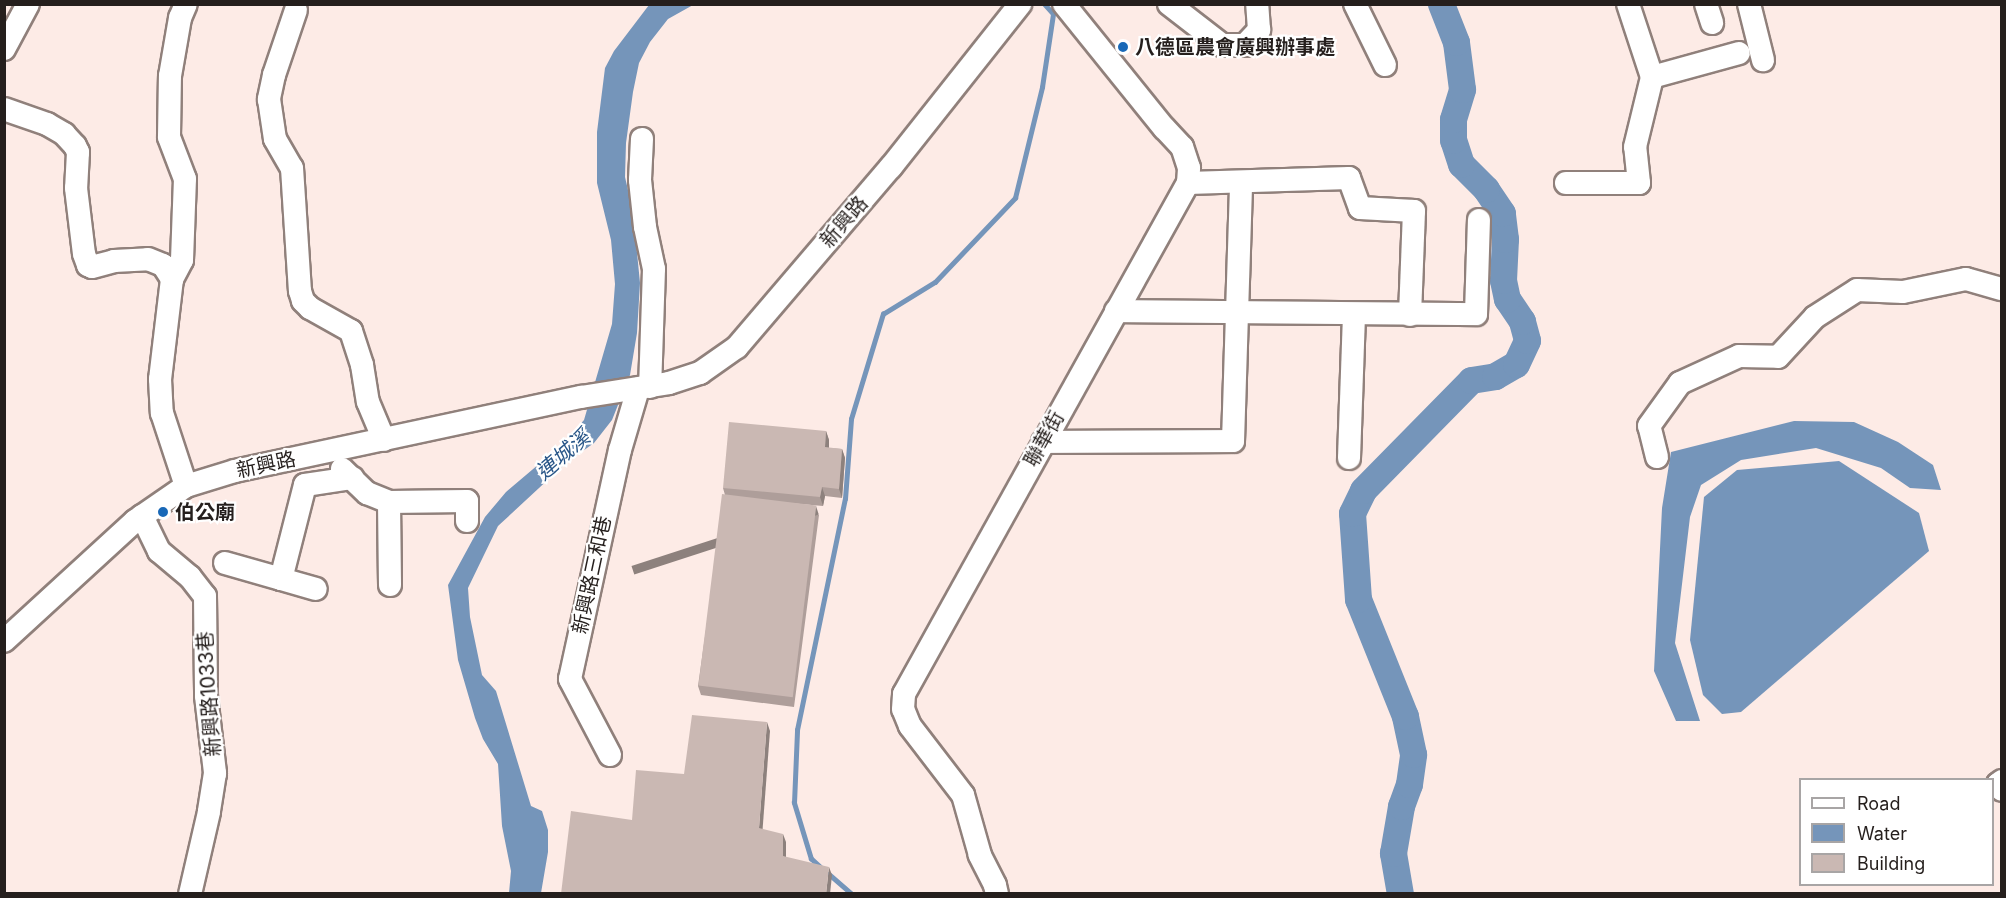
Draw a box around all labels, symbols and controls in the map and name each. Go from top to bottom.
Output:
place label: 八德區農會廣興辦事處 [1135,35,1335,59]
marker: 八德區農會廣興辦事處 [1116,40,1130,54]
street label: 新興路 [815,191,873,253]
street label: 聯華街 [1019,407,1069,471]
water label: 連城溪 [531,425,595,485]
street label: 新興路 [234,447,298,483]
place label: 伯公廟 [175,500,235,524]
marker: 伯公廟 [156,505,170,519]
street label: 新興路三和巷 [568,514,616,636]
street label: 新興路1033巷 [193,631,225,757]
legend [1799,778,1994,886]
text: Road [1857,793,1900,814]
text: Water [1857,823,1907,844]
text: Building [1857,853,1925,874]

